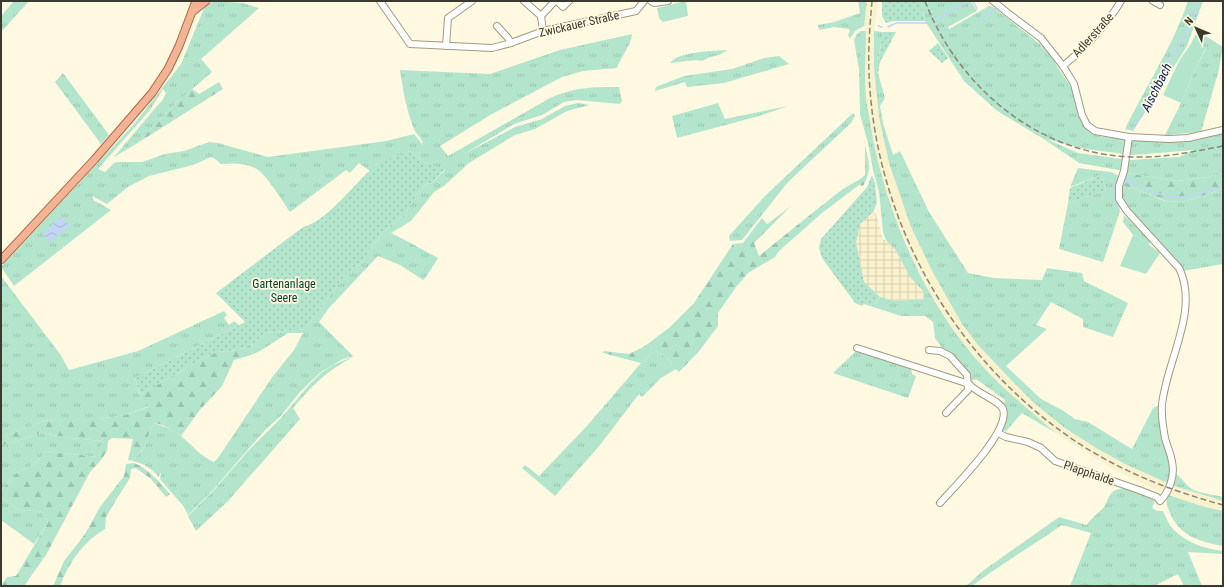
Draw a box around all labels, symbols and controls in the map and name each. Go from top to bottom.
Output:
street label: Zwickauer Straße [537,8,621,40]
north arrow [1176,8,1216,48]
street label: Adlerstraße [1069,10,1117,60]
text: N [1182,14,1196,28]
water label: Aischbach [1138,61,1175,115]
park label: Gartenanlage Seere [252,277,316,305]
street label: Plapphalde [1062,458,1117,488]

